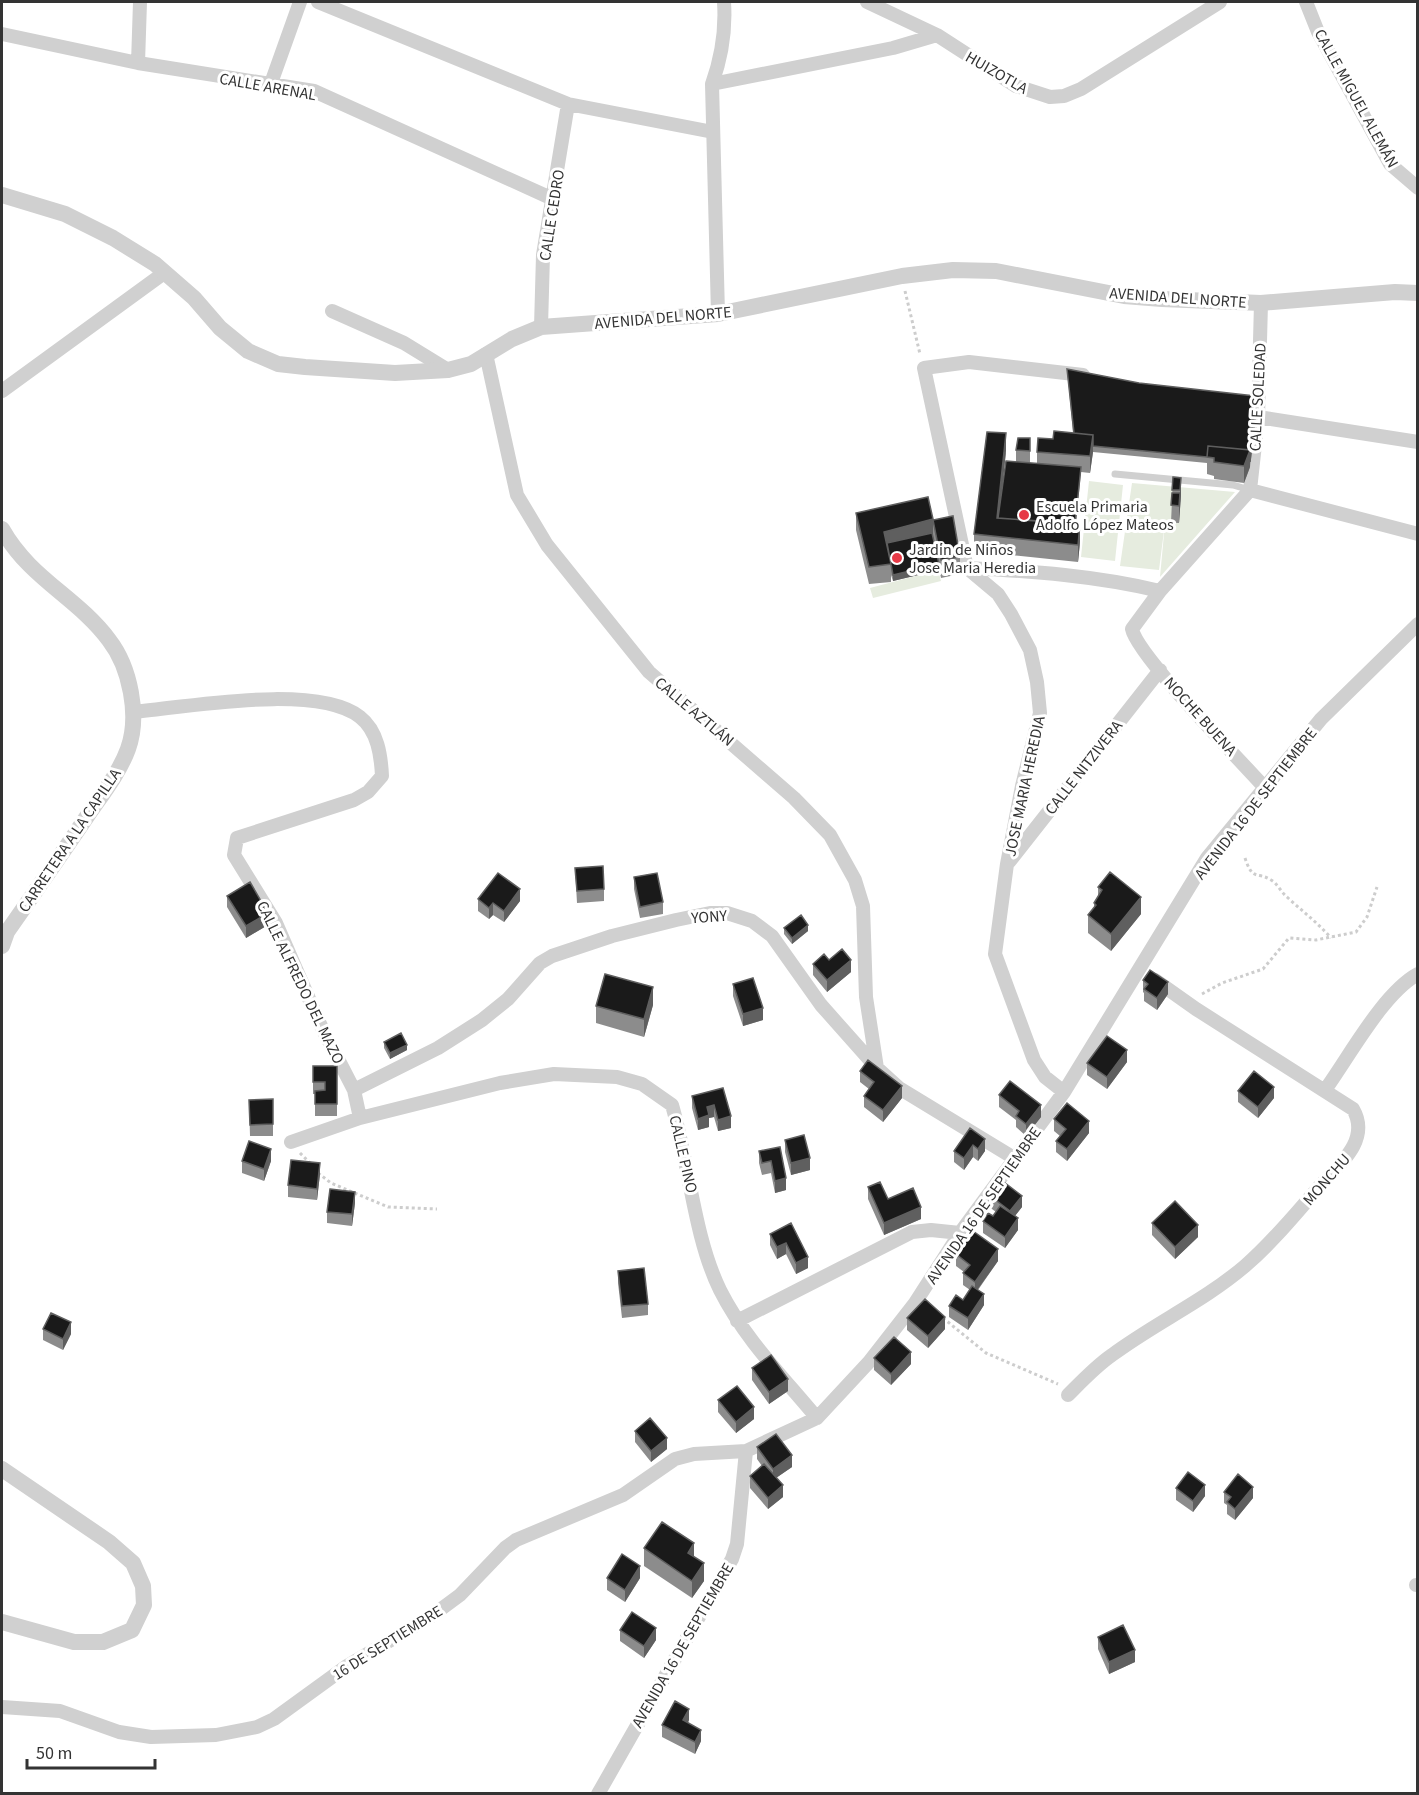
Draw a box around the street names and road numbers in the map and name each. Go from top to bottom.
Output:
street label: CALLE MIGUEL ALEMÁN [1309,25,1404,172]
street label: HUIZOTLA [961,46,1032,100]
street label: CALLE ARENAL [218,68,318,106]
street label: CALLE CEDRO [534,168,570,262]
street label: AVENIDA DEL NORTE [1109,282,1247,314]
street label: AVENIDA DEL NORTE [594,301,732,335]
street label: CALLE SOLEDAD [1244,342,1272,452]
street label: CALLE AZTLÁN [650,672,739,752]
street label: NOCHE BUENA [1159,672,1242,761]
street label: JOSE MARIA HEREDIA [999,714,1051,858]
street label: CALLE NITZIVERA [1040,715,1128,820]
street label: AVENIDA 16 DE SEPTIEMBRE [1189,723,1322,884]
street label: CARRETERA A LA CAPILLA [13,764,126,917]
street label: CALLE ALFREDO DEL MAZO [251,897,349,1068]
street label: YONY [689,905,728,929]
street label: CALLE PINO [663,1113,703,1195]
street label: AVENIDA 16 DE SEPTIEMBRE [921,1123,1047,1289]
street label: MONCHU [1298,1149,1356,1210]
street label: AVENIDA 16 DE SEPTIEMBRE [627,1559,739,1732]
street label: 16 DE SEPTIEMBRE [328,1600,447,1686]

